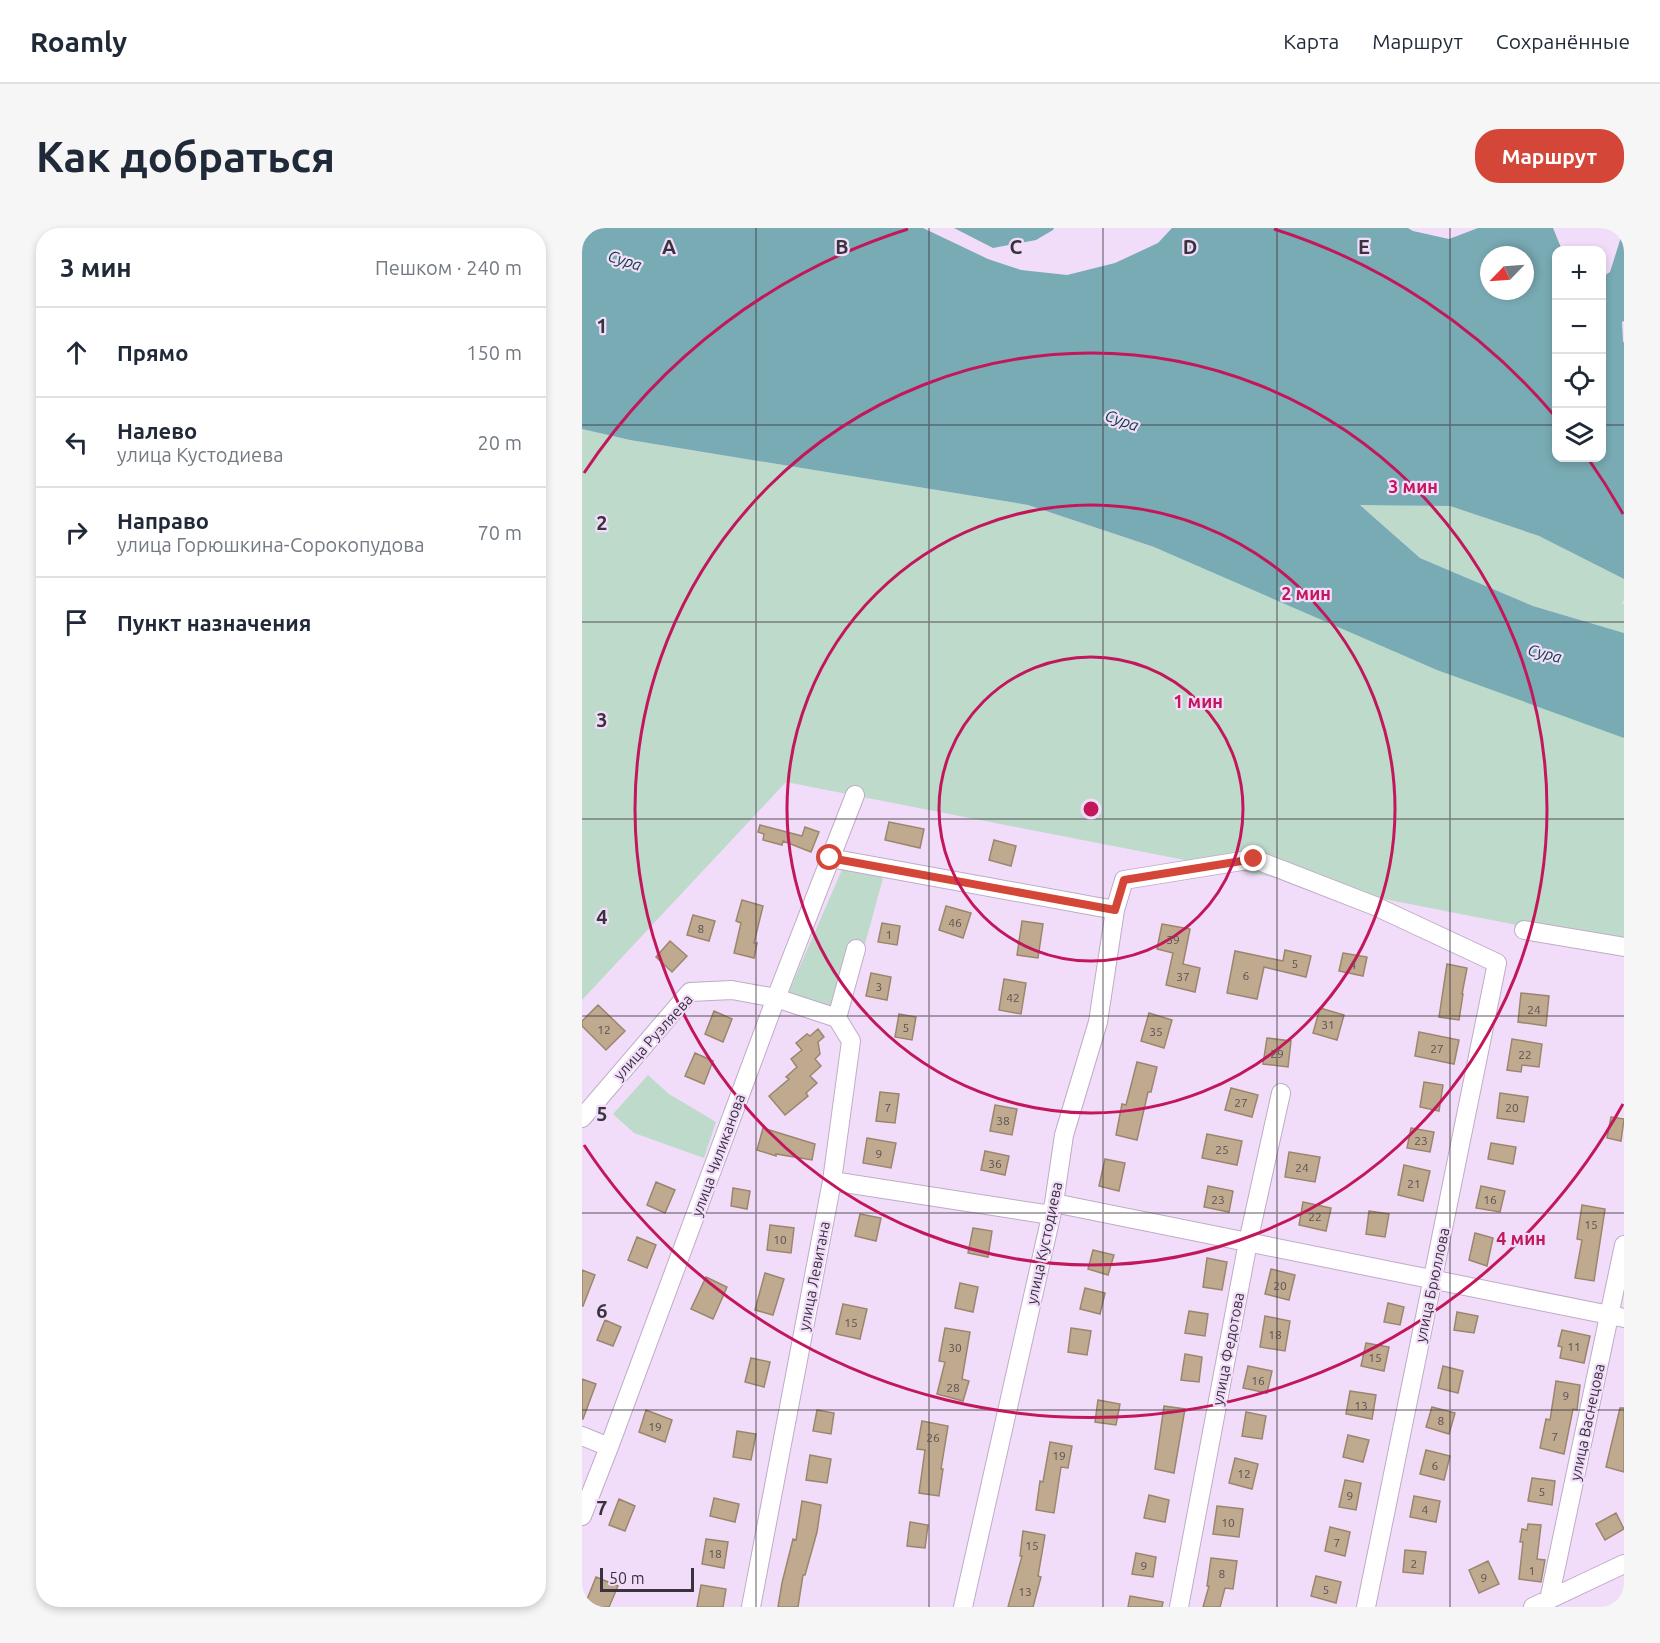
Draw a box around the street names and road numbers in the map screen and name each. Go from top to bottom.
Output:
street label: улица Рузляева [610,991,696,1083]
street label: улица Чиликанова [688,1091,748,1219]
street label: улица Кустодиева [1023,1180,1065,1306]
street label: улица Левитана [795,1220,833,1332]
street label: улица Брюллова [1412,1226,1452,1344]
street label: улица Федотова [1209,1291,1247,1407]
street label: улица Васнецова [1566,1362,1608,1482]

